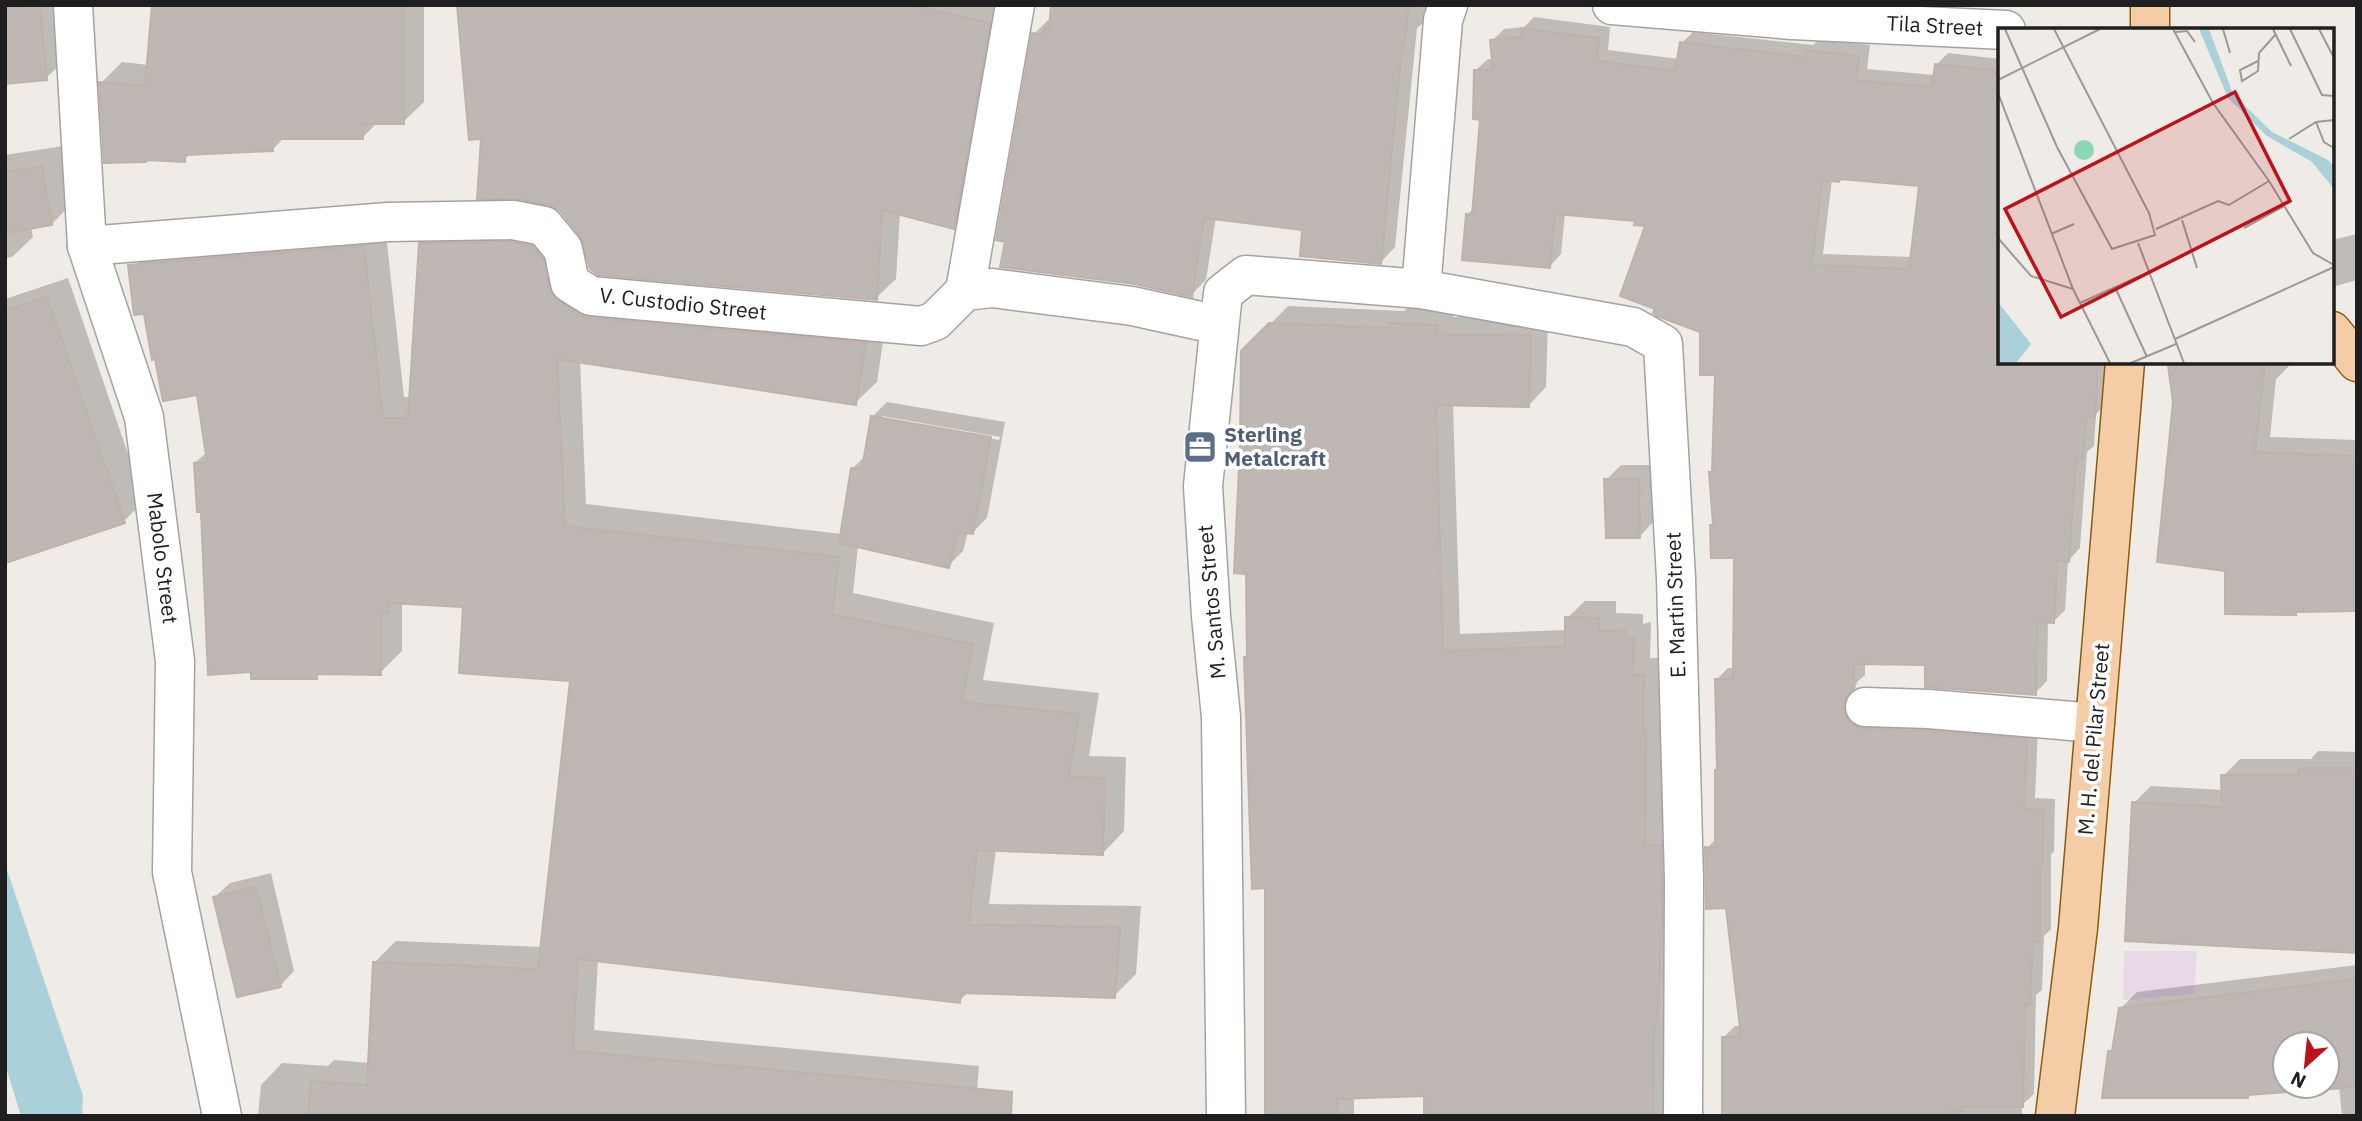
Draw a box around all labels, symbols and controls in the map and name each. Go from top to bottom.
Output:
street label: Tila Street [1886,8,1984,42]
inset map [1998,28,2334,364]
street label: V. Custodio Street [598,280,768,326]
place label: Sterling Metalcraft [1224,420,1326,472]
office icon: Sterling Metalcraft [1181,428,1219,466]
street label: Mabolo Street [141,491,185,625]
street label: M. Santos Street [1190,524,1232,680]
street label: E. Martin Street [1658,532,1692,679]
street label: M. H. del Pilar Street [2071,642,2115,836]
north arrow [2271,1030,2341,1100]
text: N [2287,1066,2310,1094]

